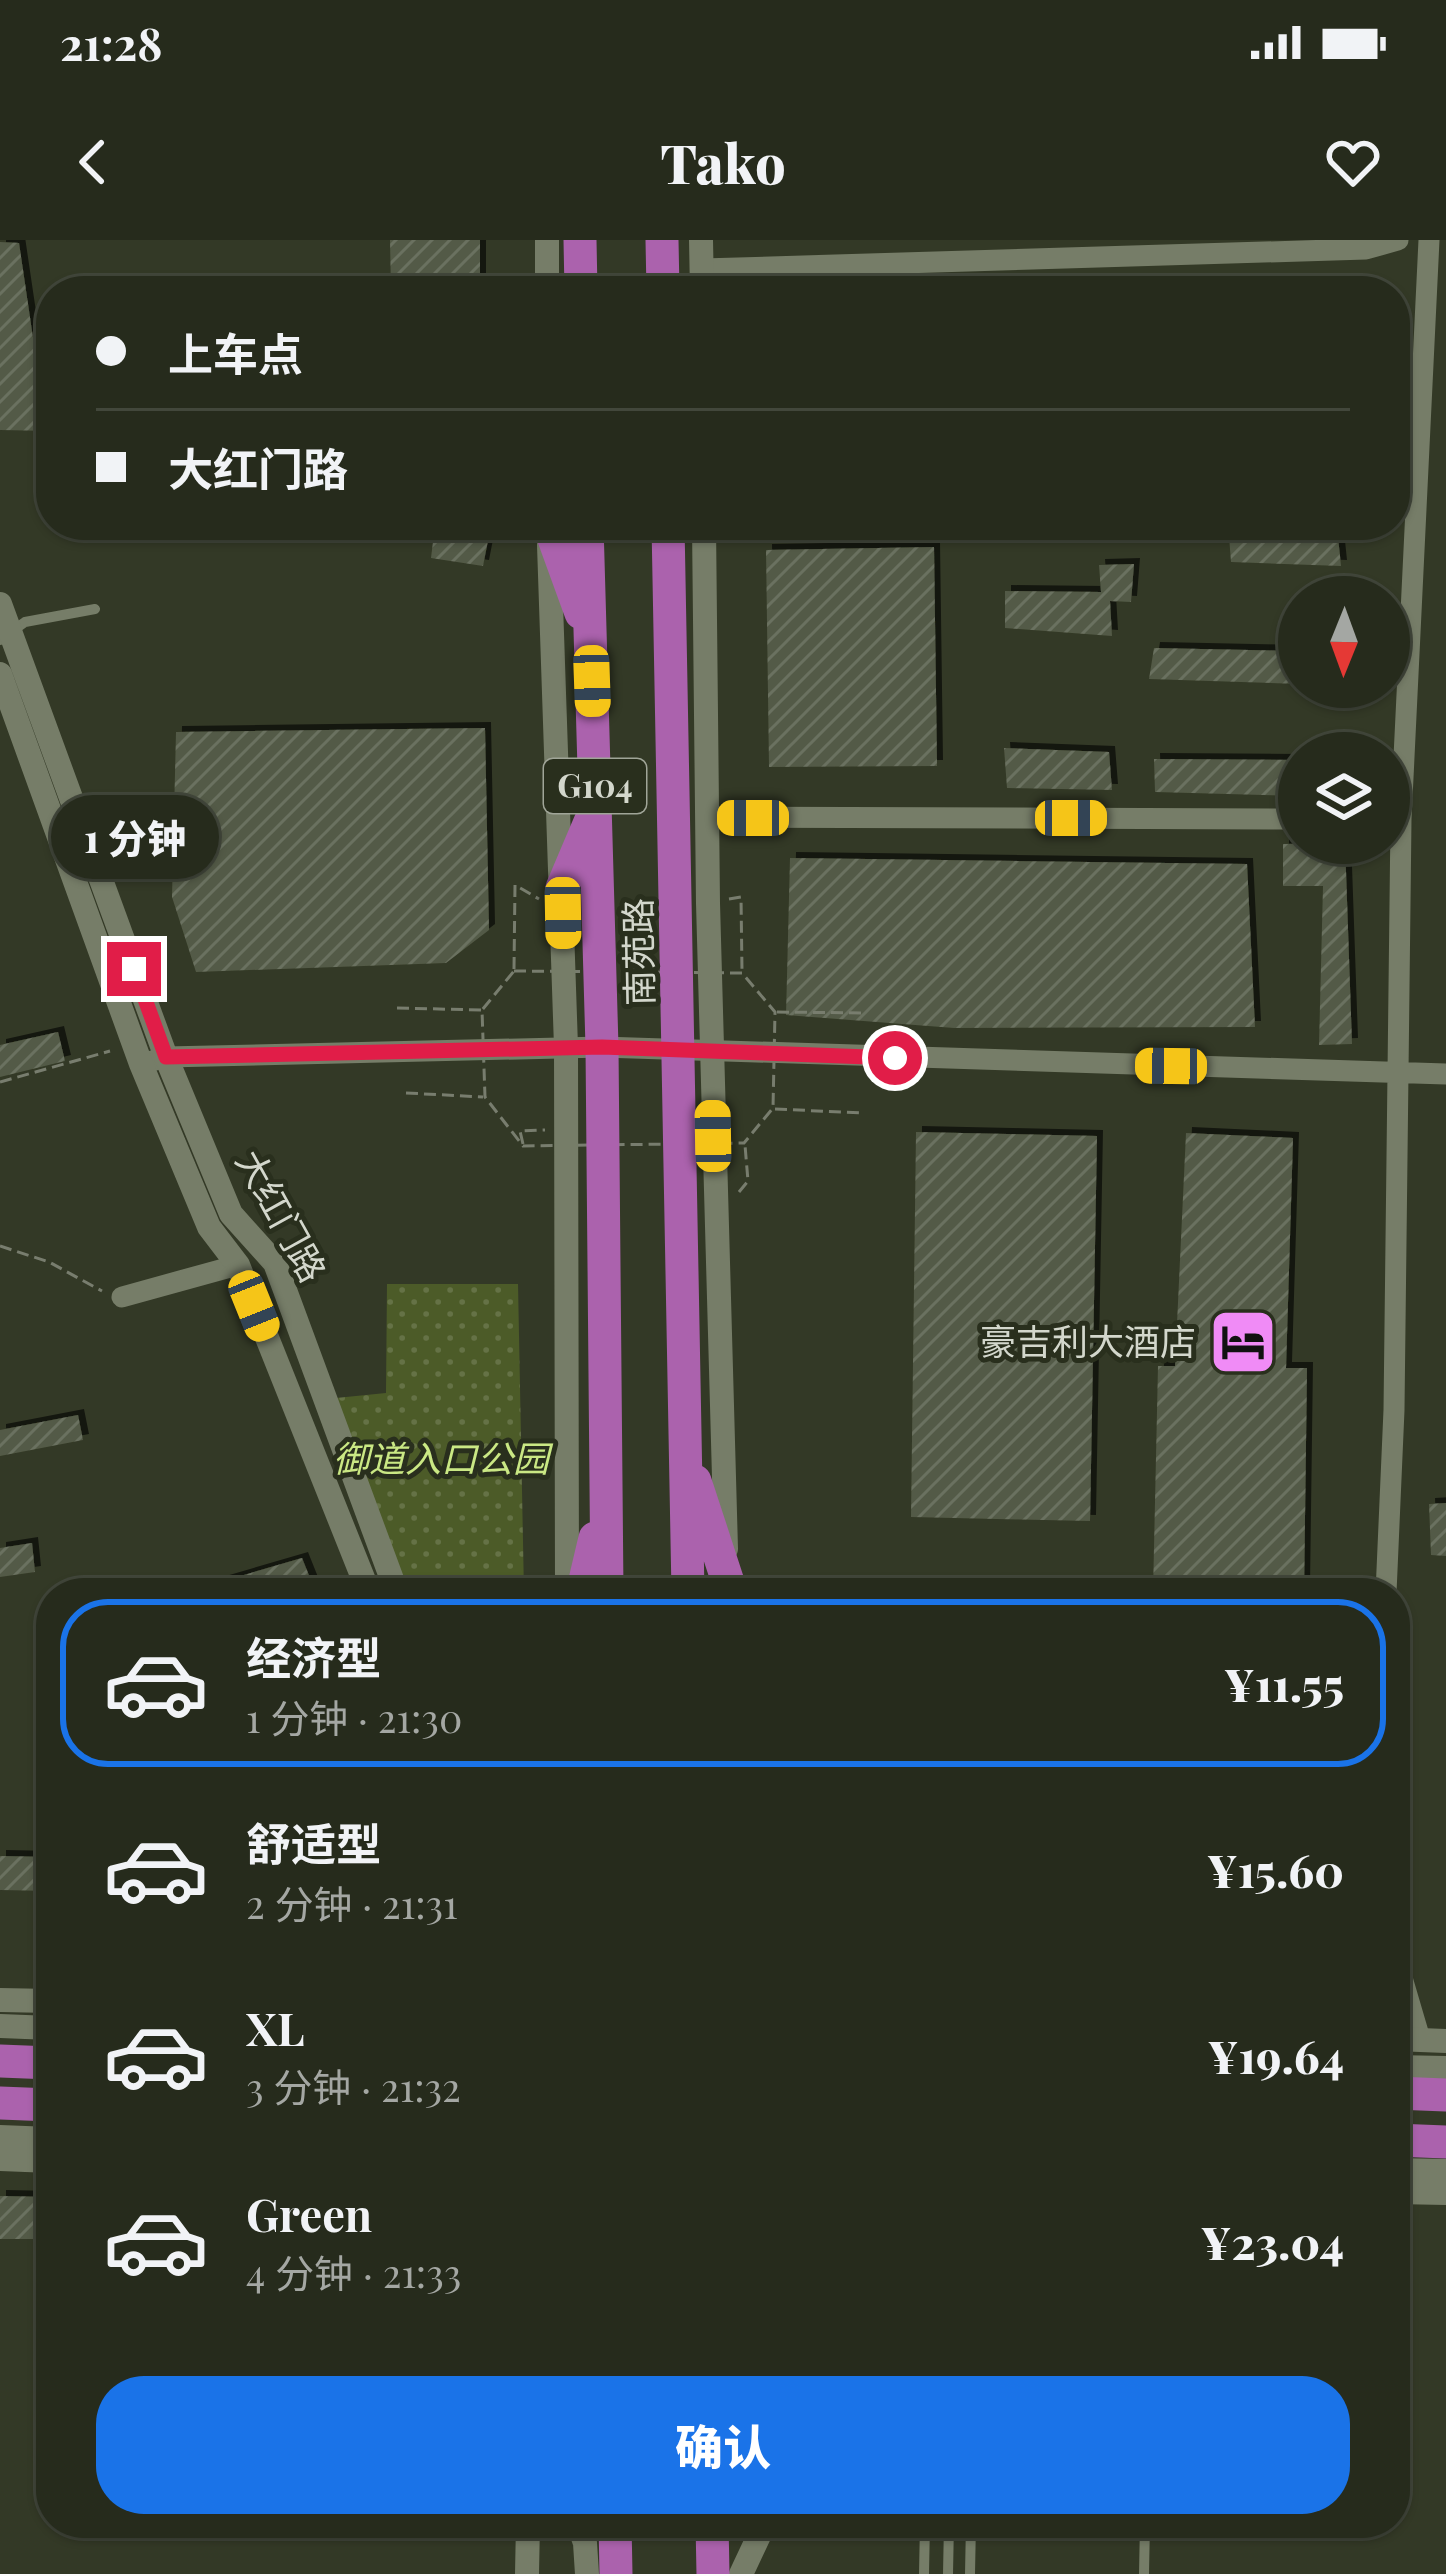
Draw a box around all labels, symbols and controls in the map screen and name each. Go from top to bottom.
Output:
text: 21:28 [60,12,163,72]
text: Tako [660,126,786,198]
icon: back [60,129,126,195]
icon: heart [1320,129,1386,195]
text: 上车点 [168,322,303,382]
text: 大红门路 [168,437,348,497]
north arrow [1278,576,1410,708]
map controls [1278,576,1410,864]
car [573,644,611,718]
button: layers [1278,732,1410,864]
road number: G104 [544,759,646,813]
callout: 1 分钟 [50,795,218,879]
car [717,800,789,836]
car [1035,800,1107,836]
text: 1 分钟 [84,811,186,863]
car [544,877,582,949]
street label: 南苑路 [612,898,662,1006]
route end [107,942,161,996]
route start [868,1031,922,1085]
car [1135,1047,1207,1085]
car [694,1100,732,1172]
street label: 大红门路 [227,1140,339,1290]
car [224,1266,284,1346]
hotel icon: 豪吉利大酒店 [1208,1307,1278,1377]
place label: 豪吉利大酒店 [980,1316,1196,1364]
park label: 御道入口公园 [333,1433,554,1481]
text: 经济型 [246,1626,381,1686]
icon: car [102,1629,210,1737]
text: ¥11.55 [1224,1653,1344,1713]
text: 1 分钟 · 21:30 [246,1691,462,1743]
text: 舒适型 [246,1812,381,1872]
icon: car [102,1815,210,1923]
text: ¥15.60 [1207,1839,1344,1899]
text: 2 分钟 · 21:31 [246,1877,458,1929]
text: XL [246,1997,305,2057]
icon: car [102,2001,210,2109]
text: ¥19.64 [1207,2025,1344,2085]
text: 3 分钟 · 21:32 [246,2060,461,2112]
text: Green [246,2183,372,2243]
icon: car [102,2187,210,2295]
text: ¥23.04 [1200,2211,1344,2271]
text: 4 分钟 · 21:33 [246,2246,461,2298]
button: 确认 [96,2376,1350,2514]

